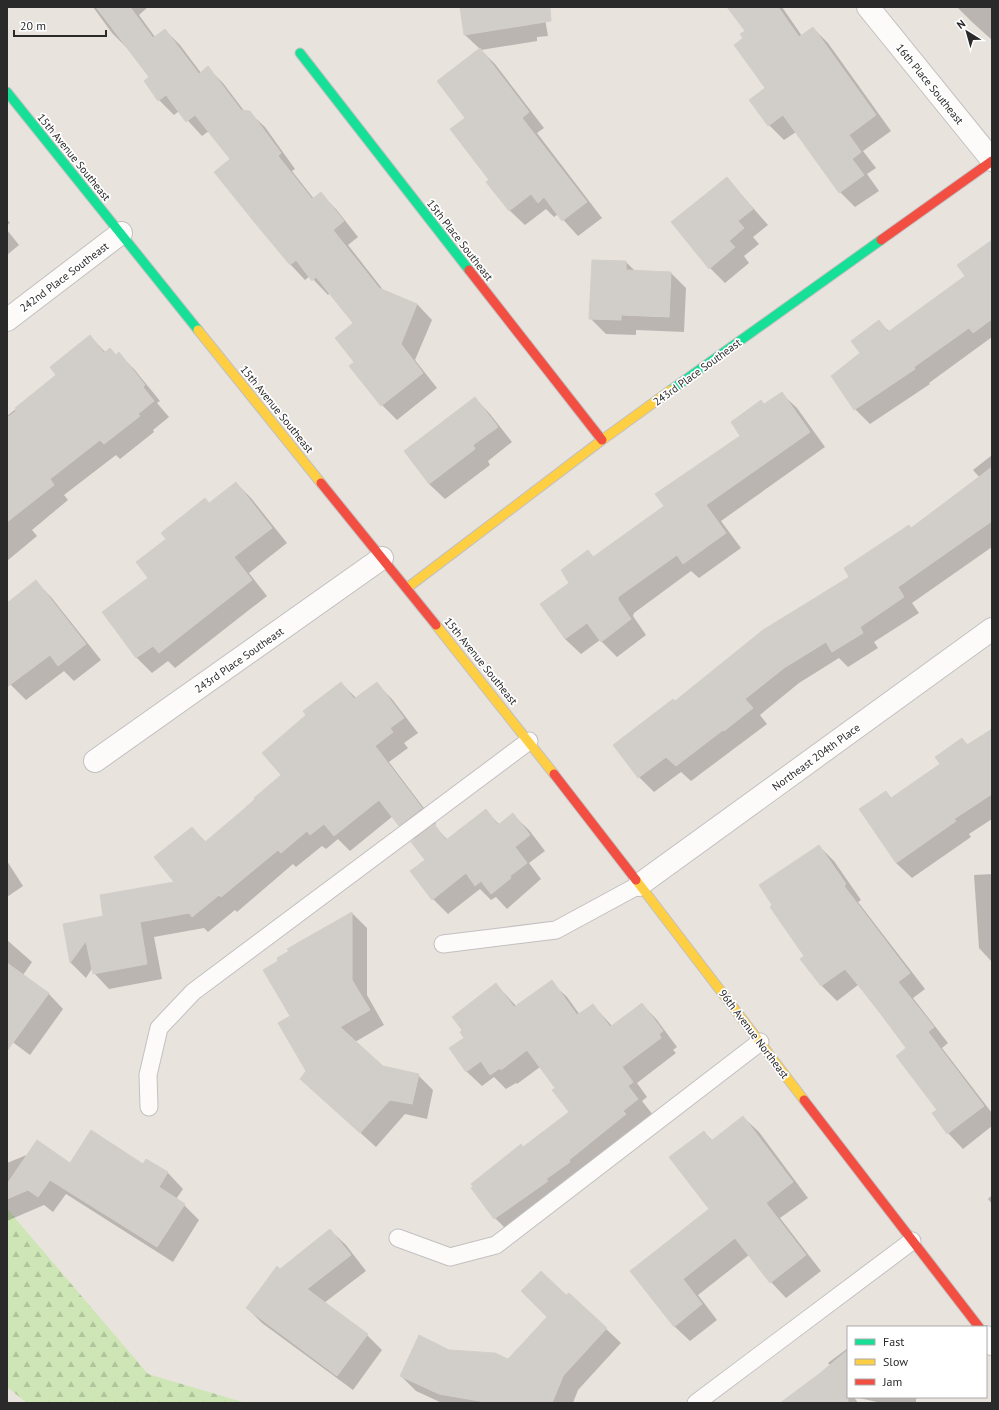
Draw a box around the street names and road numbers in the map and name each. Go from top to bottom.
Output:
street label: 16th Place Southeast [893,41,967,127]
street label: 15th Avenue Southeast [34,110,114,204]
street label: 15th Place Southeast [424,196,496,284]
street label: 242nd Place Southeast [17,239,111,315]
street label: 243rd Place Southeast [650,335,744,409]
street label: 15th Avenue Southeast [237,362,317,456]
street label: 15th Avenue Southeast [441,614,521,708]
street label: 243rd Place Southeast [192,624,286,696]
street label: Northeast 204th Place [769,720,863,794]
street label: 96th Avenue Northeast [716,987,792,1082]

